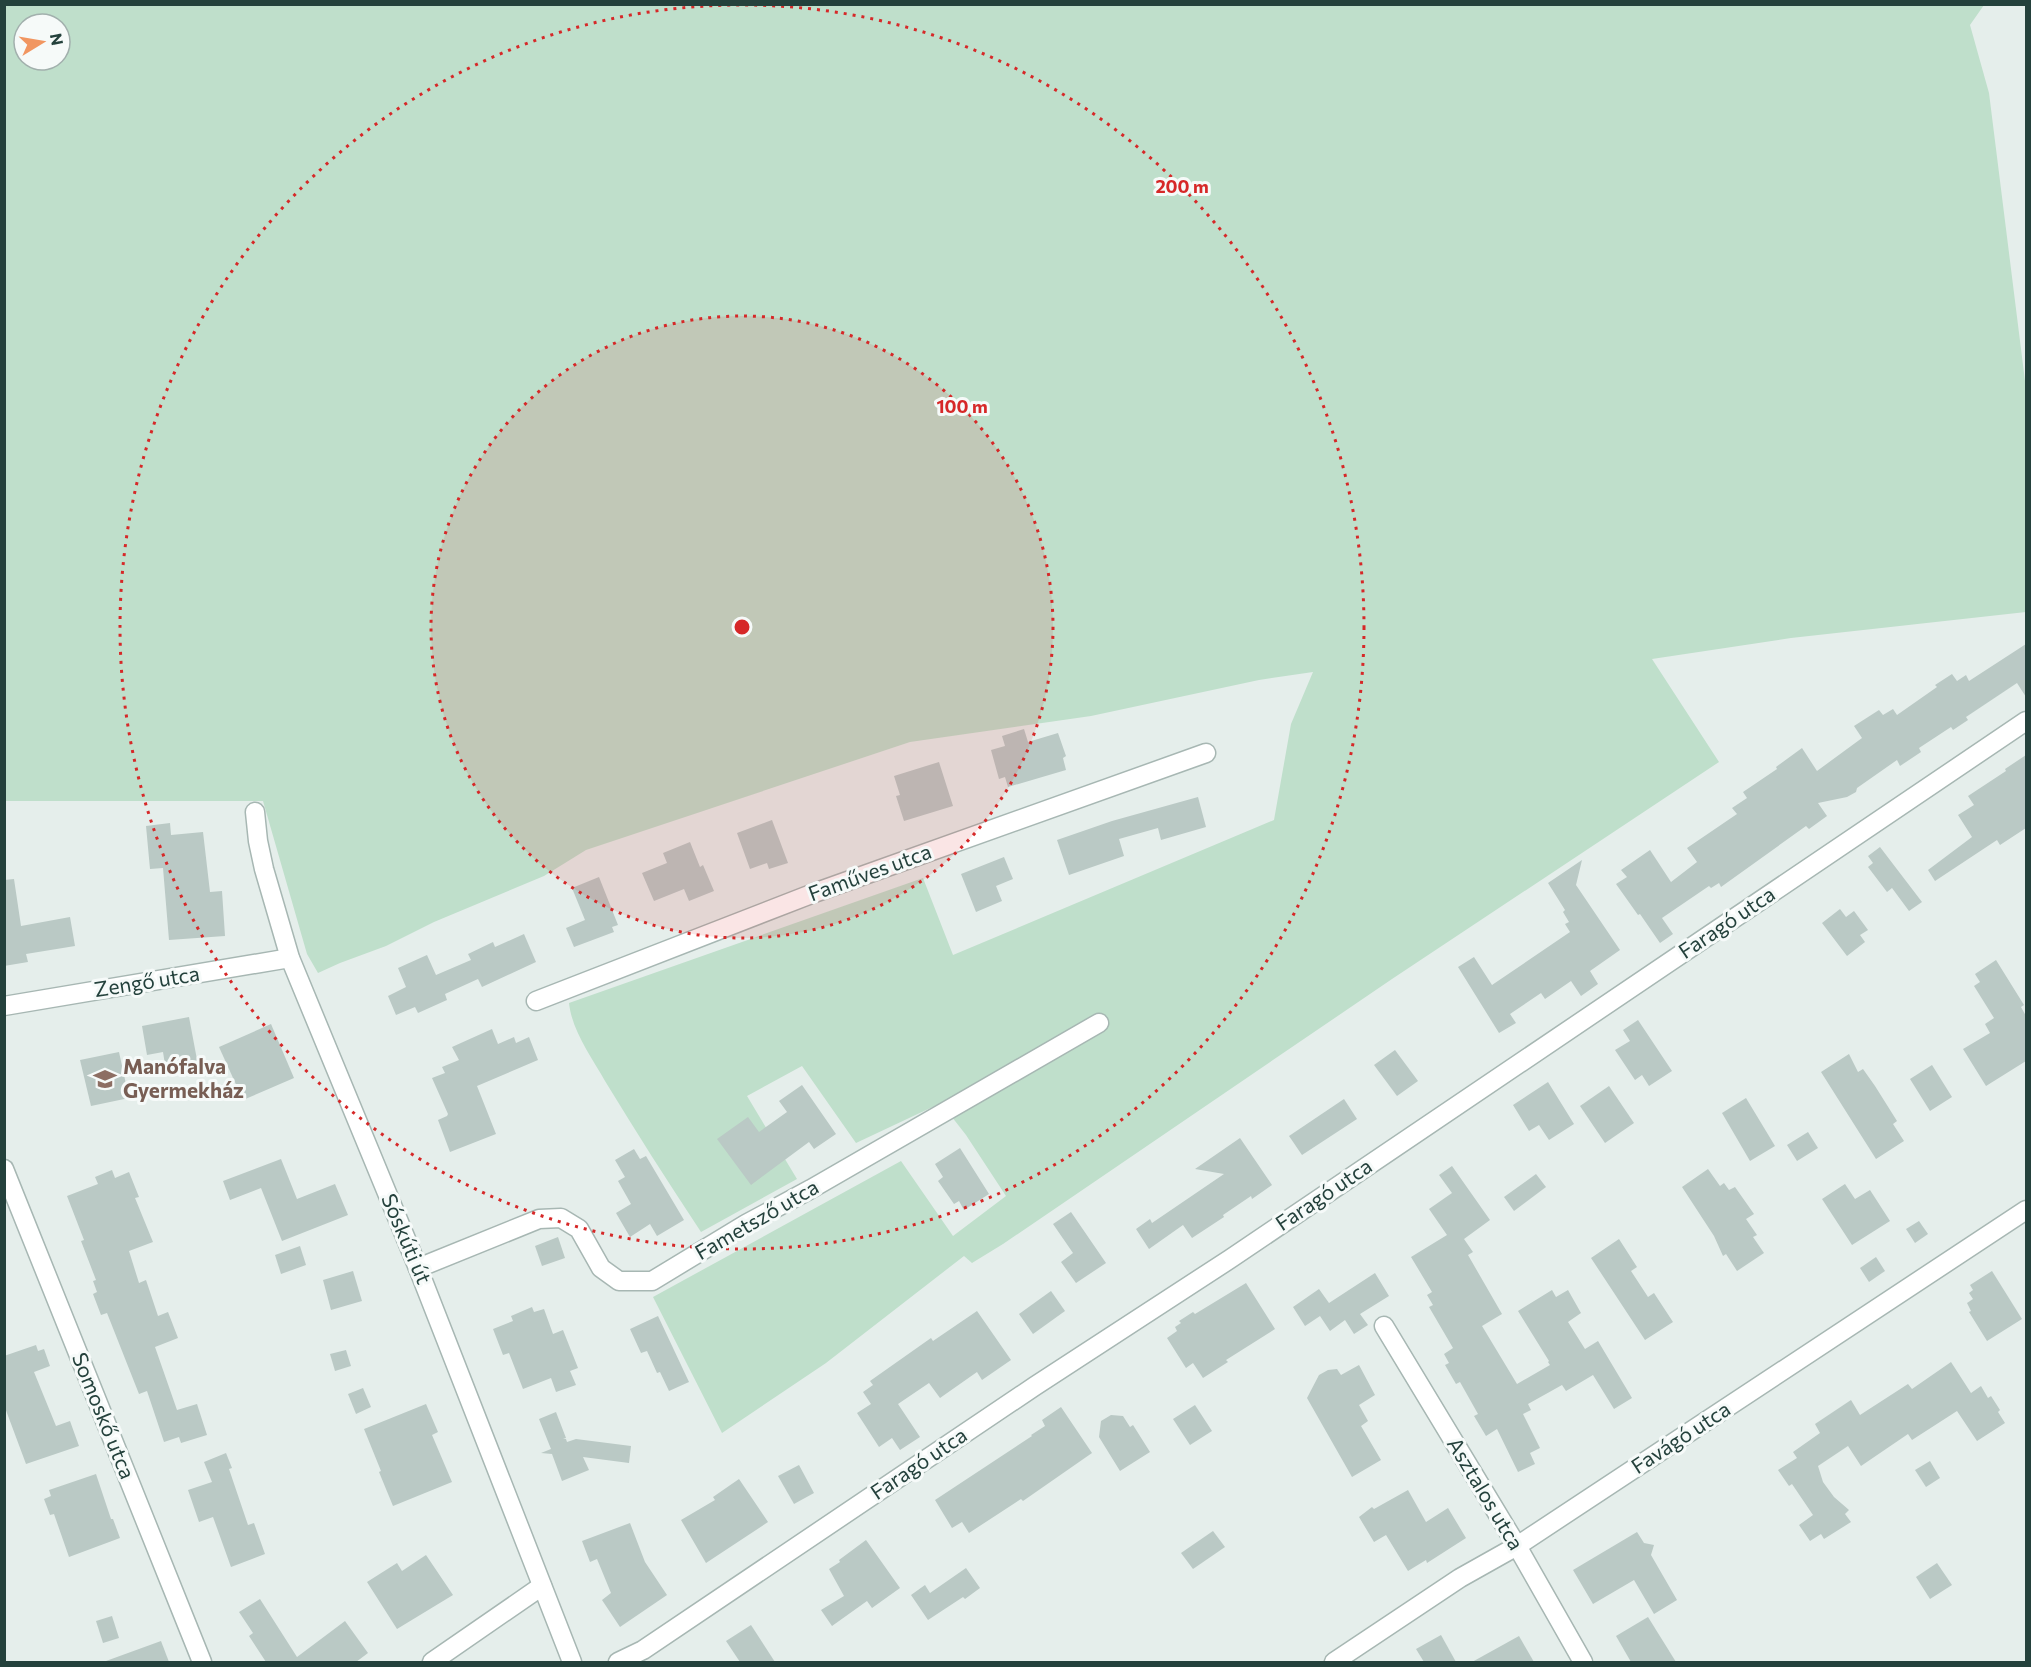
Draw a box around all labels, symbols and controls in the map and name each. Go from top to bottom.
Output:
north arrow [12,12,72,72]
text: N [47,31,68,47]
text: 200 m [1155,175,1209,197]
text: 100 m [936,395,988,417]
centre of rings [732,617,752,637]
street label: Faműves utca [804,838,934,905]
street label: Faragó utca [1673,880,1779,963]
street label: Zengő utca [92,960,201,1001]
place label: Manófalva Gyermekház [123,1053,244,1102]
school or university icon: Manófalva Gyermekház [92,1066,118,1092]
street label: Faragó utca [1270,1152,1376,1235]
street label: Fametsző utca [690,1173,822,1264]
street label: Sóskúti út [377,1189,438,1287]
street label: Somoskő utca [68,1349,141,1482]
street label: Favágó utca [1626,1395,1734,1478]
street label: Faragó utca [865,1421,971,1504]
street label: Asztalos utca [1443,1432,1530,1554]

